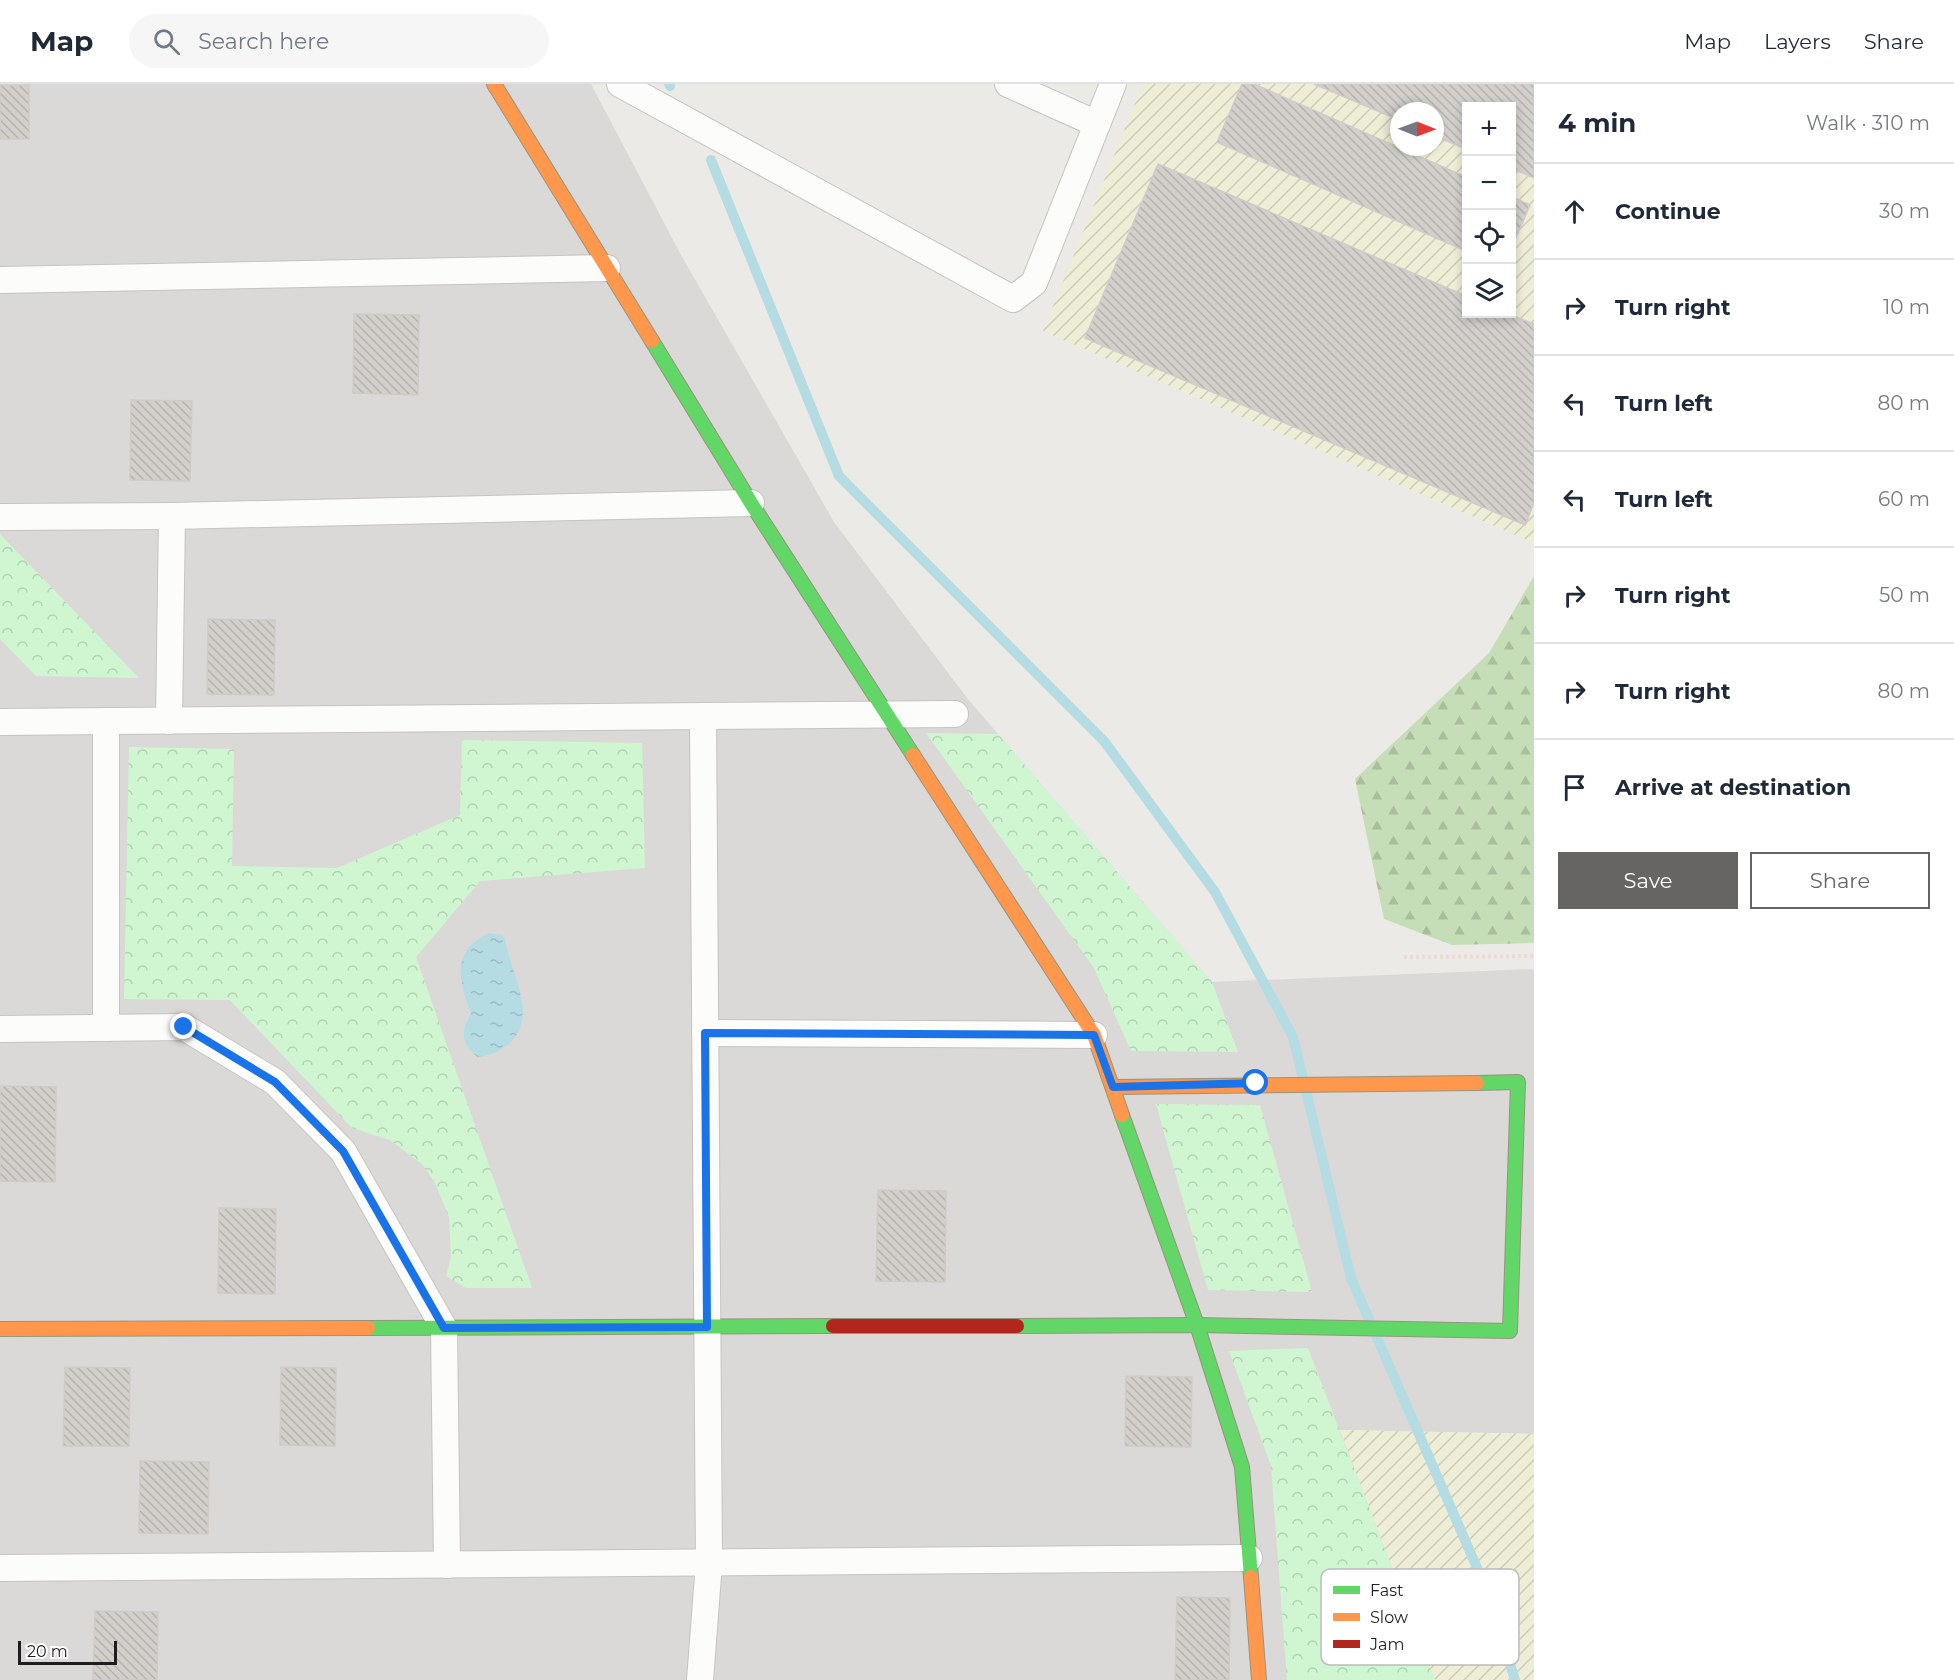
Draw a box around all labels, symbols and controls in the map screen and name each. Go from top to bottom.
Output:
search box [129,14,549,68]
text: Map [30,24,93,58]
icon: search [150,25,183,58]
text: Search here [198,28,329,55]
text: Map [1684,29,1731,54]
text: Layers [1764,29,1831,54]
text: Share [1864,29,1924,54]
north arrow [1390,102,1444,156]
map controls [1462,102,1516,318]
button: + [1462,102,1516,156]
text: 4 min [1558,107,1636,139]
text: Walk · 310 m [1806,111,1930,135]
button: − [1462,156,1516,210]
icon: ahead [1558,195,1591,228]
text: Continue [1615,198,1721,225]
text: 30 m [1879,199,1930,223]
button: locate [1462,210,1516,264]
button: layers [1462,264,1516,318]
icon: right [1558,291,1591,324]
text: Turn right [1615,294,1730,321]
text: 10 m [1883,295,1930,319]
icon: left [1558,387,1591,420]
text: Turn left [1615,390,1713,417]
text: 80 m [1878,391,1930,415]
icon: left [1558,483,1591,516]
text: Turn left [1615,486,1713,513]
text: 60 m [1878,487,1930,511]
icon: right [1558,579,1591,612]
text: Turn right [1615,582,1730,609]
text: 50 m [1879,583,1930,607]
icon: right [1558,675,1591,708]
text: Turn right [1615,678,1730,705]
text: 80 m [1878,679,1930,703]
icon: arrive [1558,771,1591,804]
text: Arrive at destination [1615,774,1851,801]
button: Save [1558,852,1738,909]
button: Share [1750,852,1930,909]
route end [170,1013,196,1039]
route start [1242,1069,1268,1095]
legend [1321,1569,1519,1665]
text: Fast [1370,1581,1404,1600]
text: Slow [1370,1608,1408,1627]
text: Jam [1369,1635,1404,1654]
scale bar [18,1638,117,1666]
text: 20 m [27,1642,68,1661]

